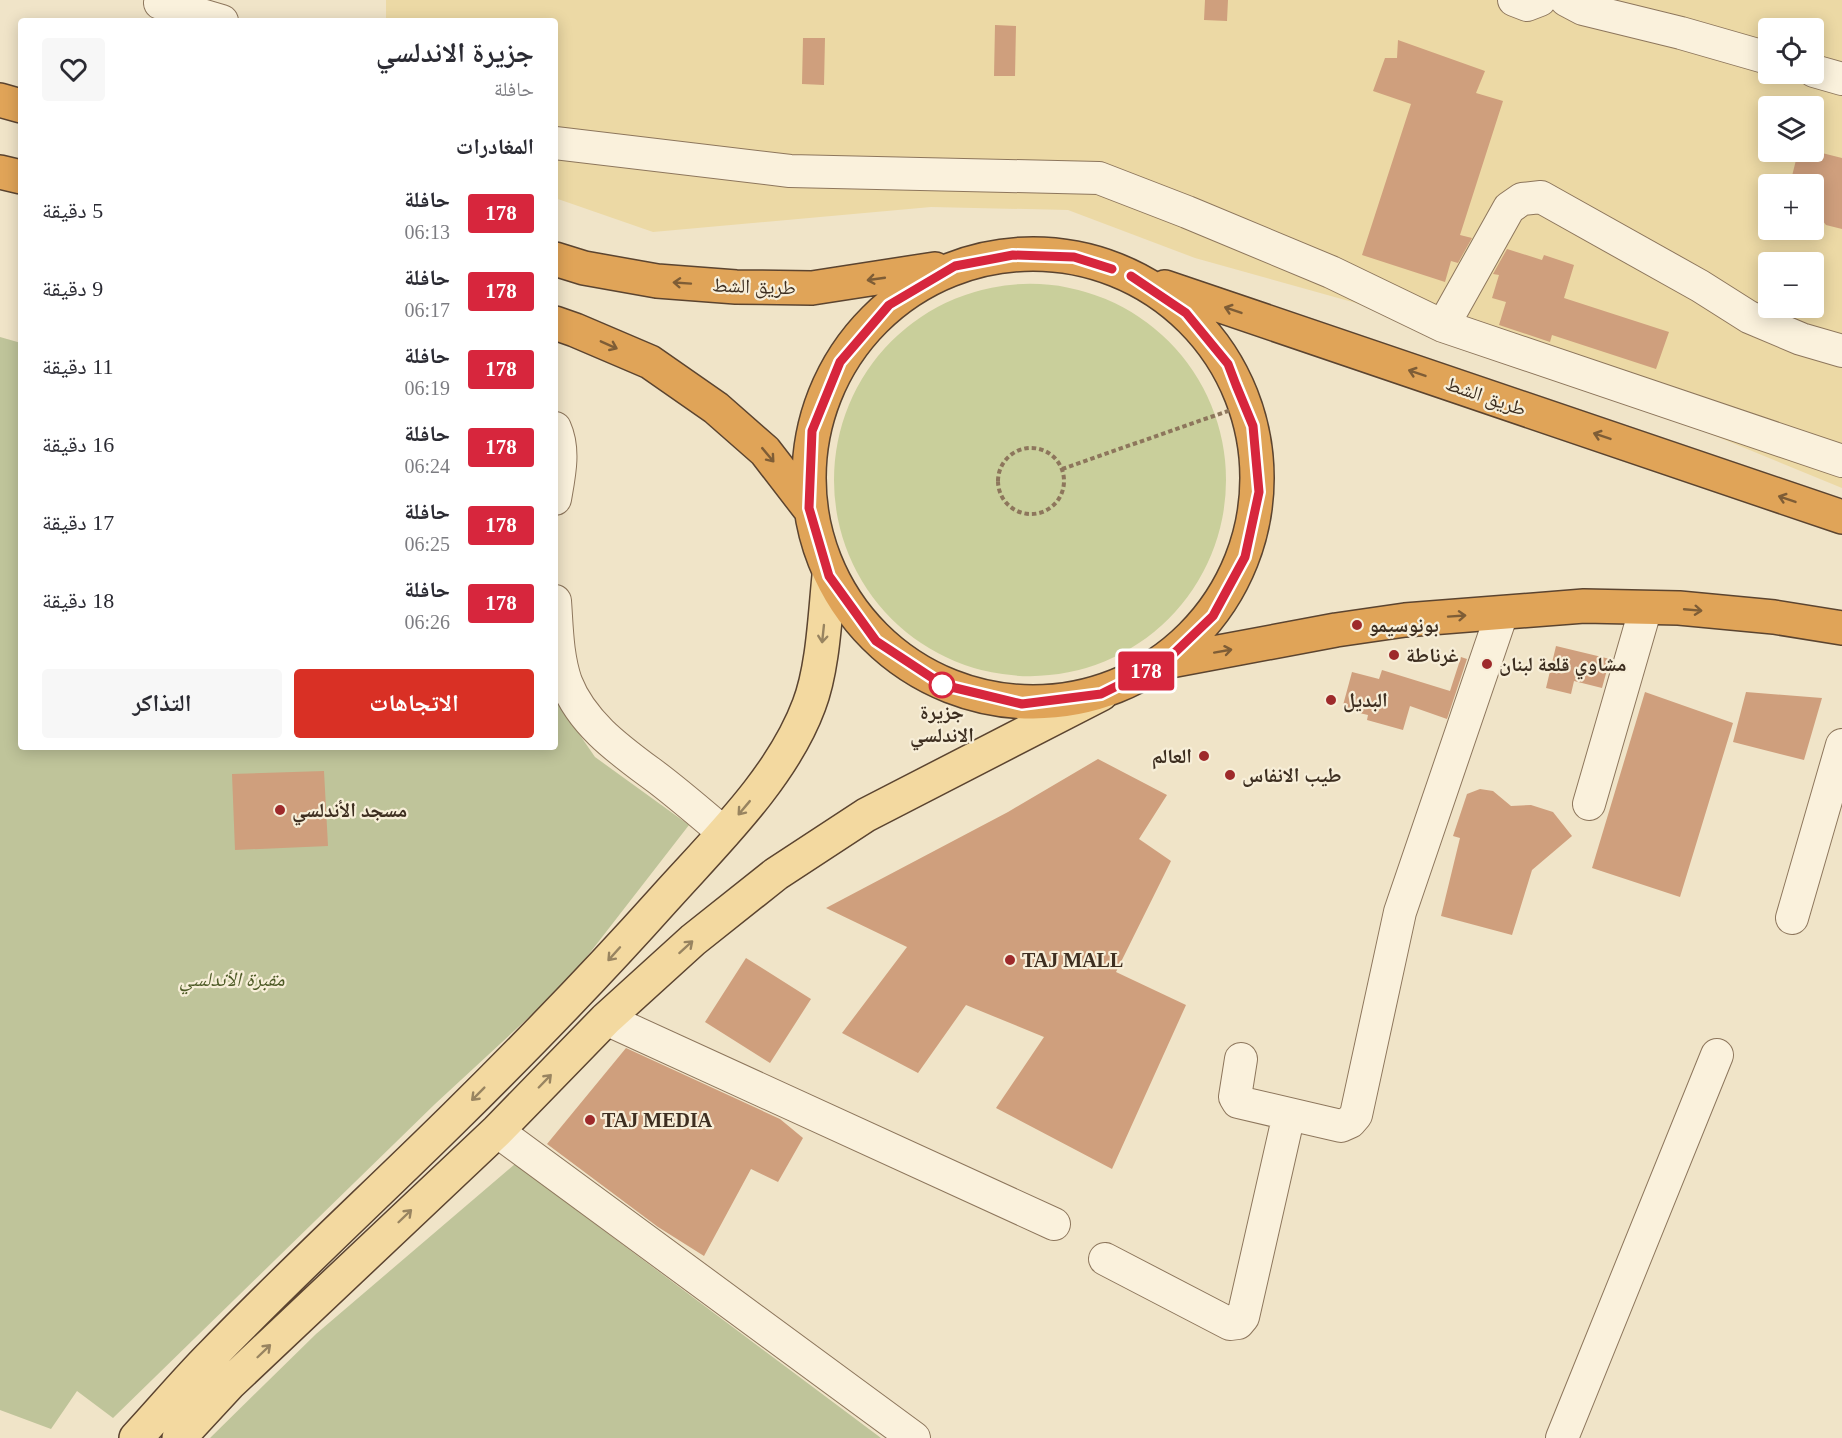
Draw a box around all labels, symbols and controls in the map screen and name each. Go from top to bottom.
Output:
map controls [1758,18,1824,318]
button: locate [1758,18,1824,84]
text: جزيرة الاندلسي [376,37,534,68]
button: heart [42,38,105,101]
text: حافلة [494,78,534,100]
button: layers [1758,96,1824,162]
text: المغادرات [456,134,534,159]
button: + [1758,174,1824,240]
text: حافلة [404,187,450,212]
text: 5 دقيقة [42,198,103,223]
text: 178 [485,201,517,225]
text: 06:13 [404,221,450,243]
button: − [1758,252,1824,318]
text: حافلة [404,265,450,290]
one-way arrow [867,273,887,284]
street label: طريق الشط [712,274,796,299]
text: 9 دقيقة [42,276,103,301]
one-way arrow [673,277,692,288]
text: 178 [485,279,517,303]
text: 06:17 [404,299,450,321]
one-way arrow [1224,304,1243,315]
one-way arrow [600,340,618,351]
text: حافلة [404,343,450,368]
text: 11 دقيقة [42,354,113,379]
text: 178 [485,357,517,381]
one-way arrow [1408,367,1427,378]
street label: طريق الشط [1442,372,1529,421]
text: 06:19 [404,377,450,399]
text: حافلة [404,421,450,446]
one-way arrow [1593,429,1612,440]
text: 16 دقيقة [42,432,114,457]
text: 178 [485,435,517,459]
one-way arrow [761,447,775,462]
text: 06:24 [404,455,450,477]
one-way arrow [1778,492,1797,503]
text: حافلة [404,499,450,524]
text: 17 دقيقة [42,510,114,535]
text: 178 [485,513,517,537]
text: 06:25 [404,533,450,555]
text: حافلة [404,577,450,602]
text: 18 دقيقة [42,588,114,613]
text: 178 [485,591,517,615]
one-way arrow [1683,605,1703,616]
one-way arrow [1446,610,1466,621]
text: 06:26 [404,611,450,633]
place label: بونوسيمو [1369,614,1439,637]
marker: بونوسيمو [1350,618,1364,632]
one-way arrow [817,624,828,644]
place label: غرناطة [1406,644,1459,667]
one-way arrow [1212,645,1232,656]
marker: غرناطة [1387,648,1401,662]
line badge: 178 [1112,652,1180,690]
place label: مشاوي قلعة لبنان [1499,653,1626,680]
marker: مشاوي قلعة لبنان [1480,657,1494,671]
text: 178 [1130,659,1162,683]
button: التذاكر [42,669,282,738]
button: الاتجاهات [294,669,534,738]
marker: جزيرة الاندلسي [929,672,955,698]
place label: البديل [1343,689,1388,713]
marker: البديل [1324,693,1338,707]
place label: جزيرة الاندلسي [910,701,974,751]
place label: العالم [1152,745,1192,770]
marker: العالم [1197,749,1211,763]
place label: طيب الانفاس [1242,764,1342,787]
marker: طيب الانفاس [1223,768,1237,782]
place label: مسجد الأندلسي [292,799,407,826]
one-way arrow [737,800,751,815]
marker: مسجد الأندلسي [273,803,287,817]
one-way arrow [678,940,693,954]
one-way arrow [607,946,621,961]
place label: TAJ MALL [1022,949,1123,971]
marker: TAJ MALL [1003,953,1017,967]
park label: مقبرة الأندلسي [179,968,285,995]
one-way arrow [538,1074,553,1089]
one-way arrow [471,1086,486,1101]
place label: TAJ MEDIA [602,1109,713,1131]
marker: TAJ MEDIA [583,1113,597,1127]
one-way arrow [397,1209,412,1224]
one-way arrow [256,1344,271,1358]

